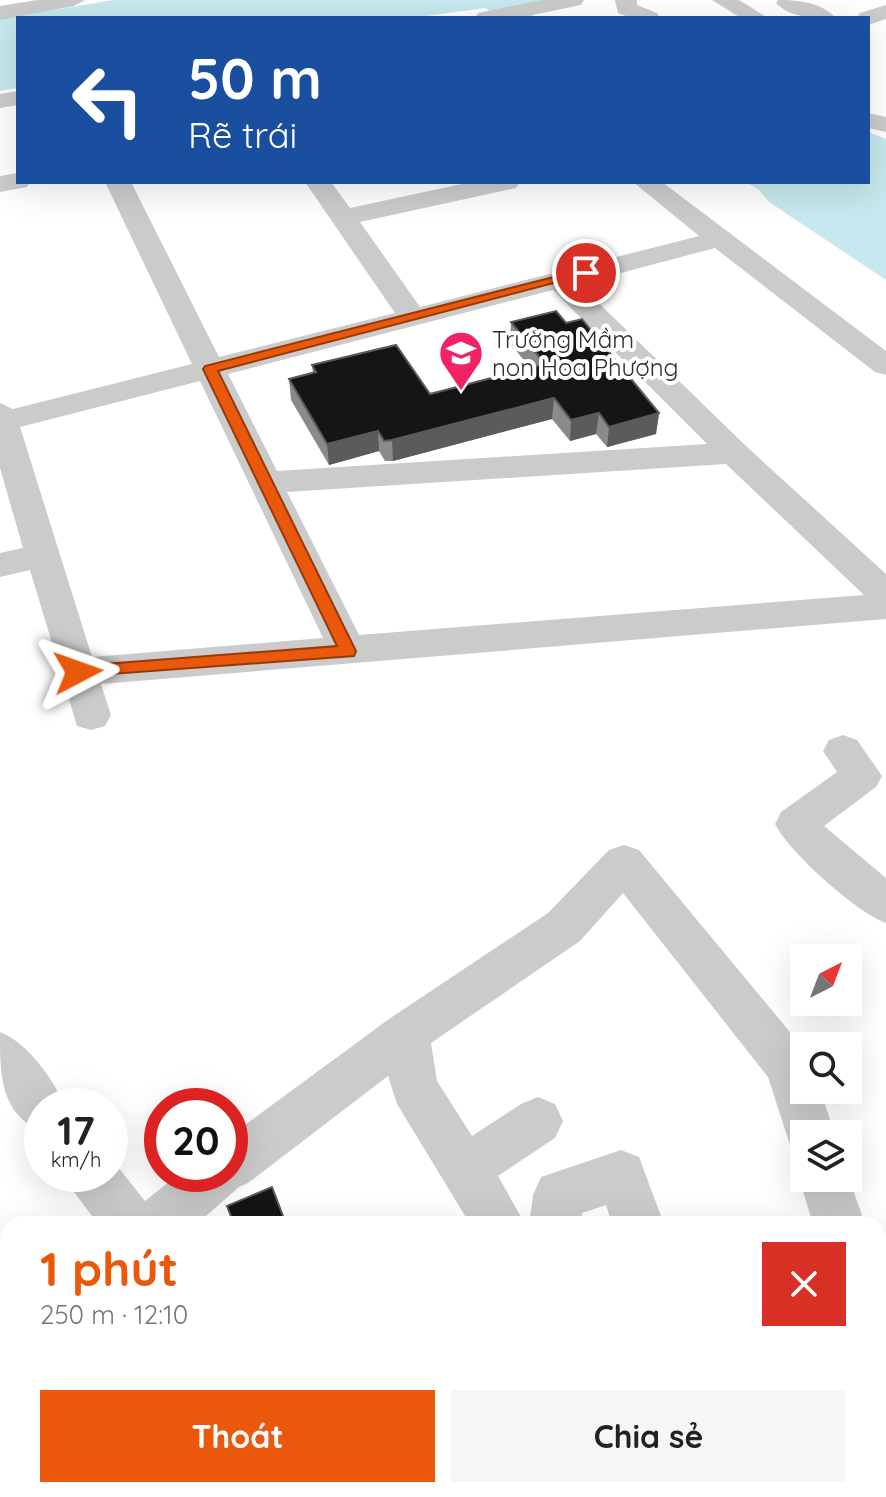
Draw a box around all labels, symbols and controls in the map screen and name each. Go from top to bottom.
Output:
text: 50 m [188,43,322,113]
icon: left [56,48,160,152]
text: Rẽ trái [188,112,297,157]
pin [552,239,620,307]
icon: arrive [564,251,608,295]
place label: Trường Mầm non Hoa Phượng [492,324,679,382]
school or university icon: Trường Mầm non Hoa Phượng [437,329,485,392]
position arrow [36,630,120,714]
north arrow [790,944,862,1016]
map controls [790,944,862,1192]
button: search [790,1032,862,1104]
speed limit sign: 20 [144,1088,248,1192]
text: 17 [57,1105,95,1155]
button: layers [790,1120,862,1192]
text: km/h [51,1147,101,1172]
text: 1 phút [40,1238,178,1298]
button: close [762,1242,846,1326]
text: 250 m · 12:10 [40,1298,188,1331]
button: Thoát [40,1390,435,1482]
button: Chia sẻ [451,1390,846,1482]

